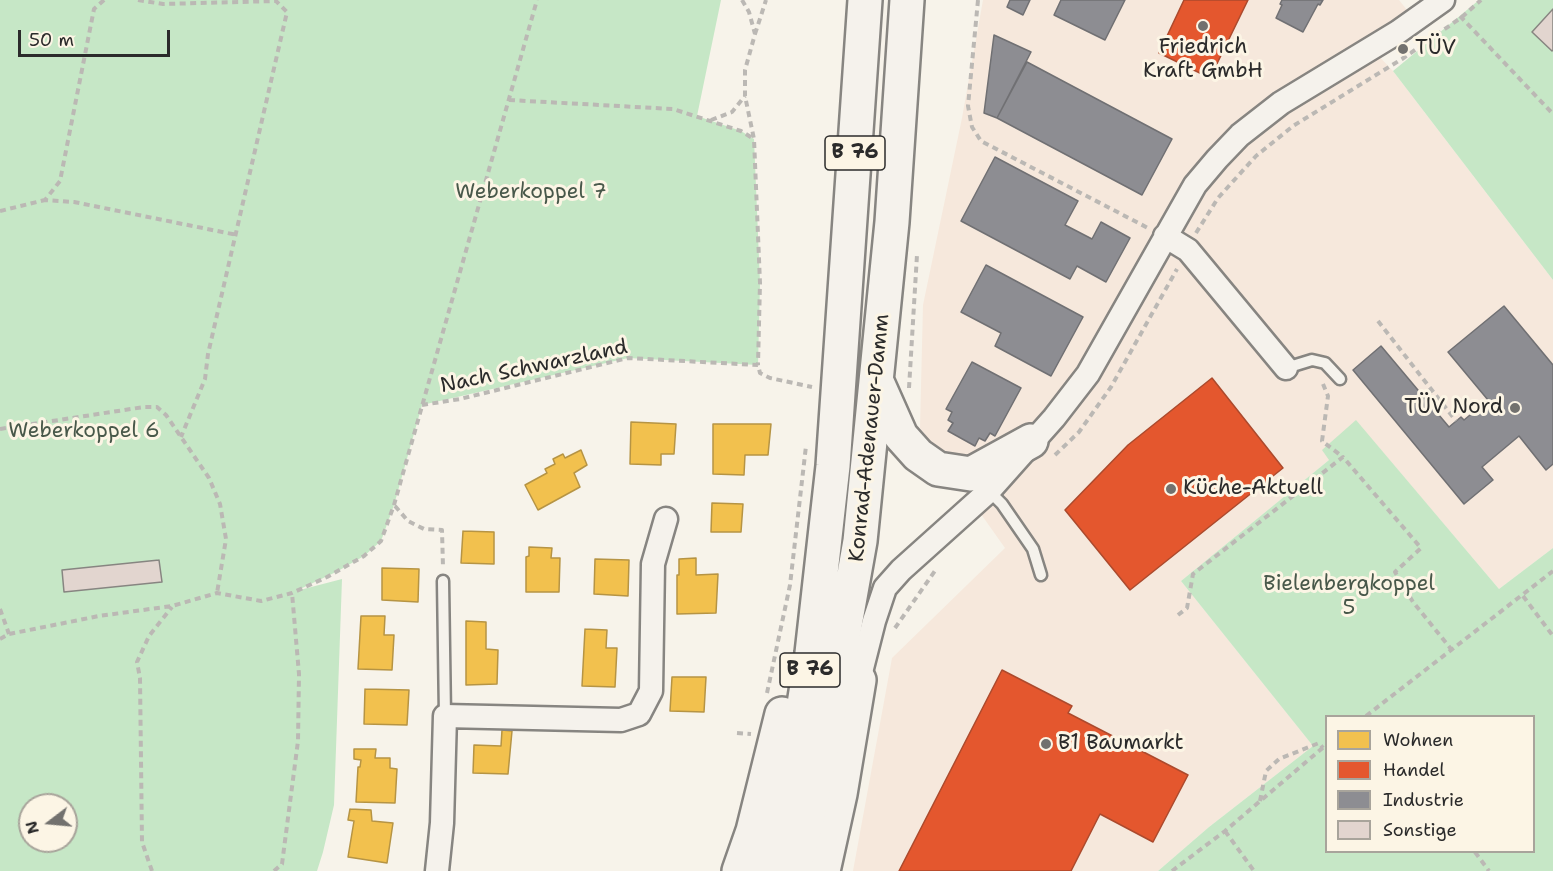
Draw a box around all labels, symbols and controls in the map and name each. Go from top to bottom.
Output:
scale bar [21,18,172,56]
marker: Friedrich Kraft GmbH [1196,19,1210,33]
text: 50 m [29,28,74,52]
place label: Friedrich Kraft GmbH [1143,35,1263,85]
place label: TÜV [1415,36,1456,62]
marker: TÜV [1396,42,1410,56]
road number: B 76 [825,136,885,170]
park label: Weberkoppel 7 [455,180,607,206]
street label: Konrad-Adenauer-Damm [844,313,896,563]
street label: Nach Schwarzland [438,335,630,399]
place label: TÜV Nord [1404,395,1503,421]
marker: TÜV Nord [1508,401,1522,415]
park label: Weberkoppel 6 [8,419,160,445]
place label: Küche-Aktuell [1183,476,1323,502]
marker: Küche-Aktuell [1164,482,1178,496]
park label: Bielenbergkoppel 5 [1263,572,1435,622]
road number: B 76 [780,653,840,687]
legend [1325,715,1535,853]
text: Wohnen [1383,728,1453,752]
place label: B1 Baumarkt [1058,731,1184,757]
marker: B1 Baumarkt [1039,737,1053,751]
text: Handel [1383,758,1445,782]
text: Industrie [1383,788,1464,812]
north arrow [18,793,78,853]
text: Sonstige [1383,818,1457,842]
text: N [20,819,44,837]

